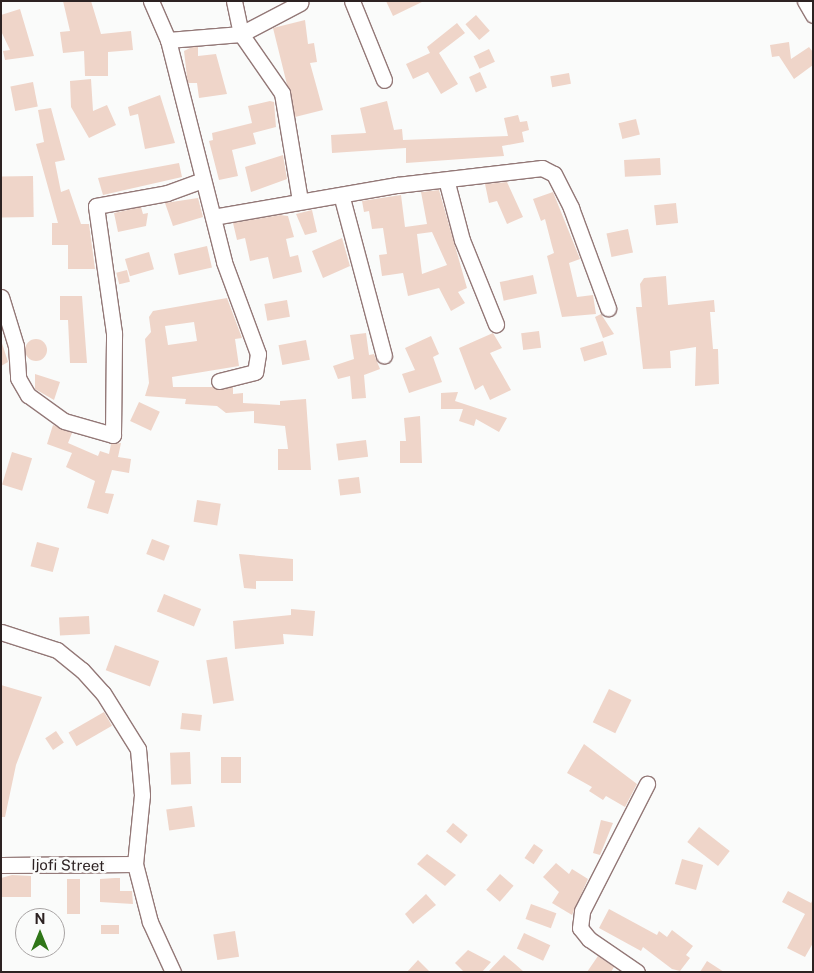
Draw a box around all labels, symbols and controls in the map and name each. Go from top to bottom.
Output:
street label: Ijofi Street [31,855,105,875]
north arrow [15,908,65,958]
text: N [35,911,45,927]

